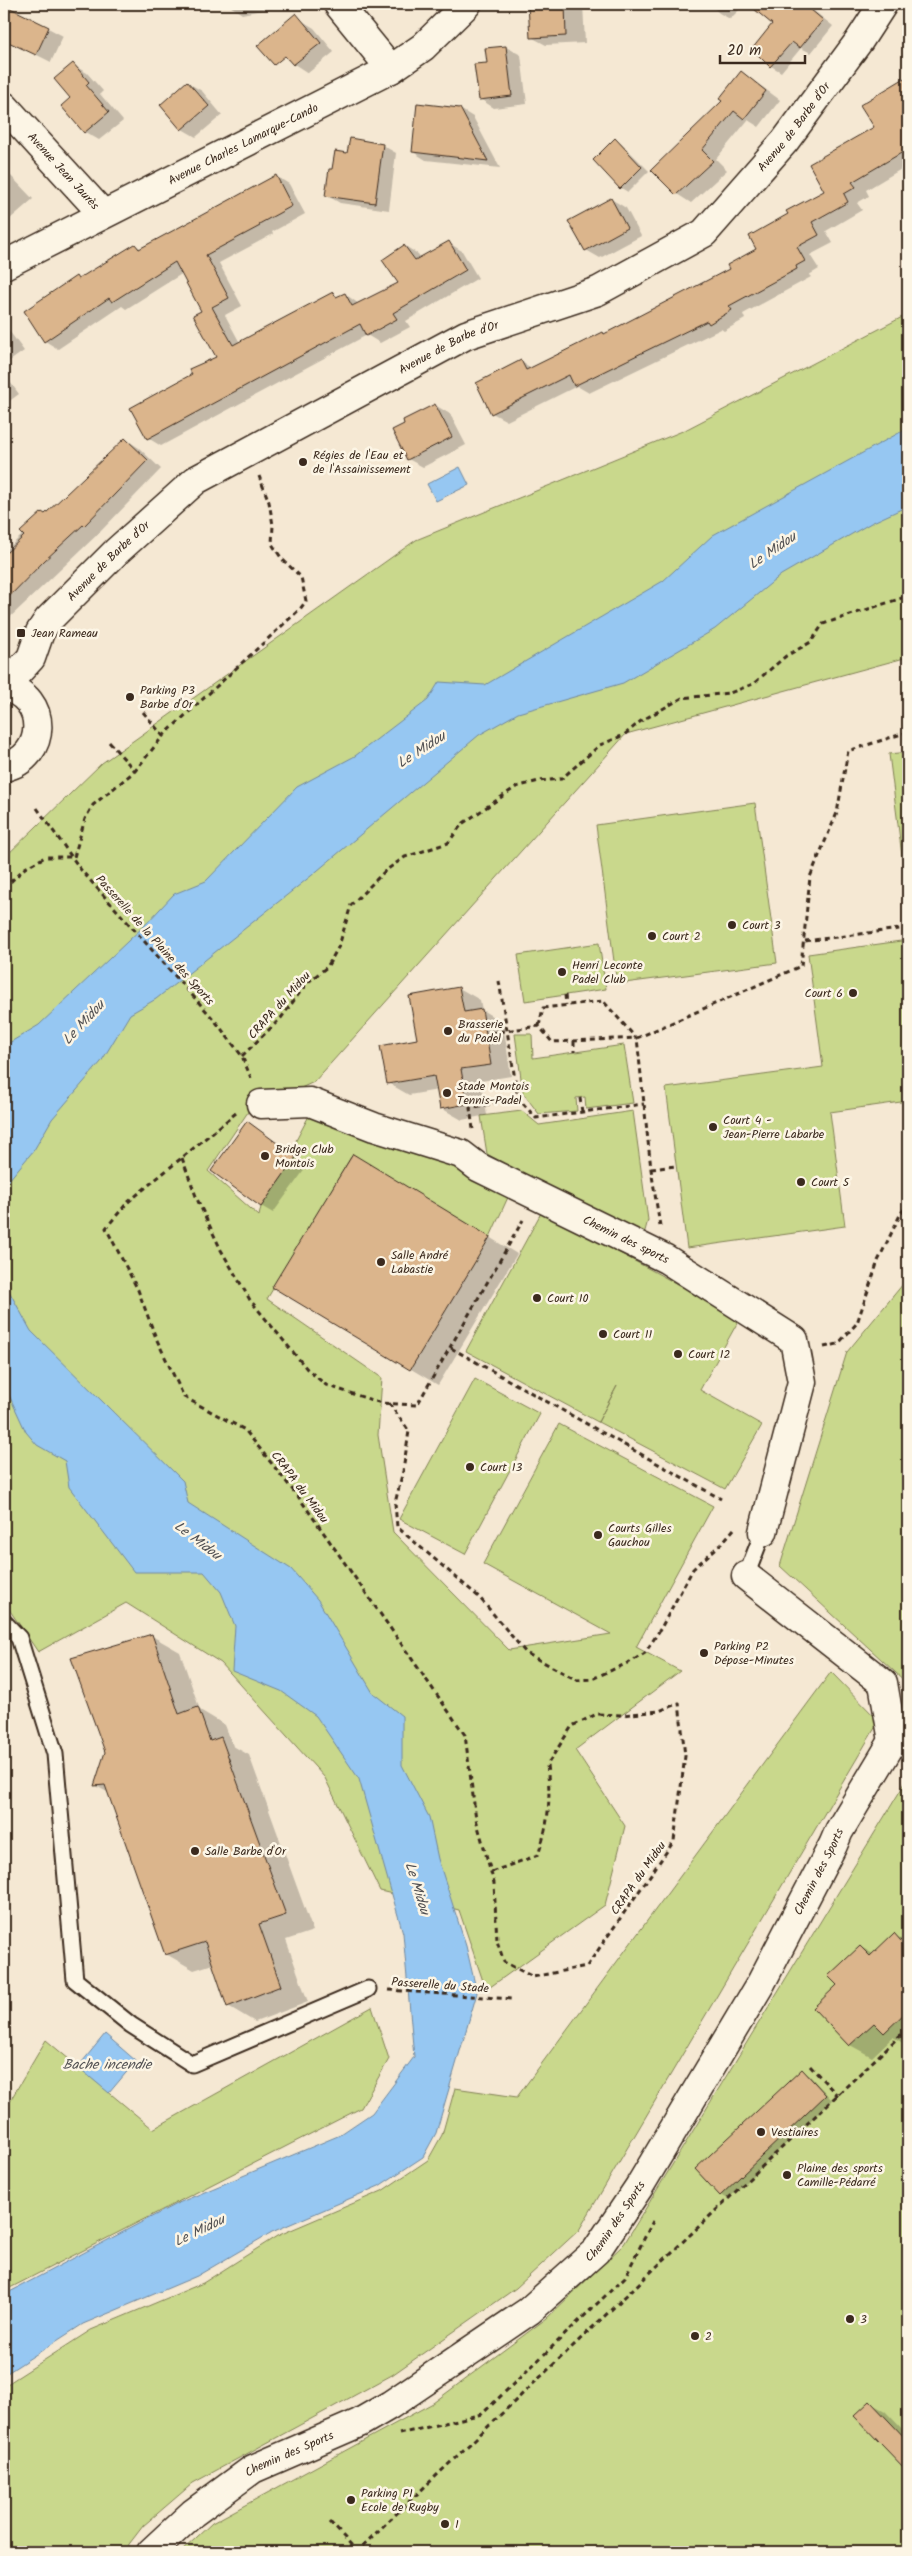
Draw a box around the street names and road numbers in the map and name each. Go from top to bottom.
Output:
street label: Avenue de Barbe d'Or [753,78,836,176]
street label: Avenue Charles Lamarque-Cando [165,98,322,190]
street label: Avenue Jean Jaurès [22,128,104,214]
street label: Avenue de Barbe d'Or [395,315,502,380]
street label: Avenue de Barbe d'Or [63,516,155,606]
street label: Passerelle de la Plaine des Sports [91,871,219,1010]
street label: CRAPA du Midou [243,967,315,1044]
street label: Chemin des sports [579,1211,672,1269]
street label: CRAPA du Midou [266,1447,333,1528]
street label: Chemin des Sports [789,1825,849,1919]
street label: CRAPA du Midou [606,1837,671,1919]
street label: Passerelle du Stade [390,1973,490,1998]
street label: Chemin des Sports [581,2177,651,2267]
street label: Chemin des Sports [241,2426,337,2482]

